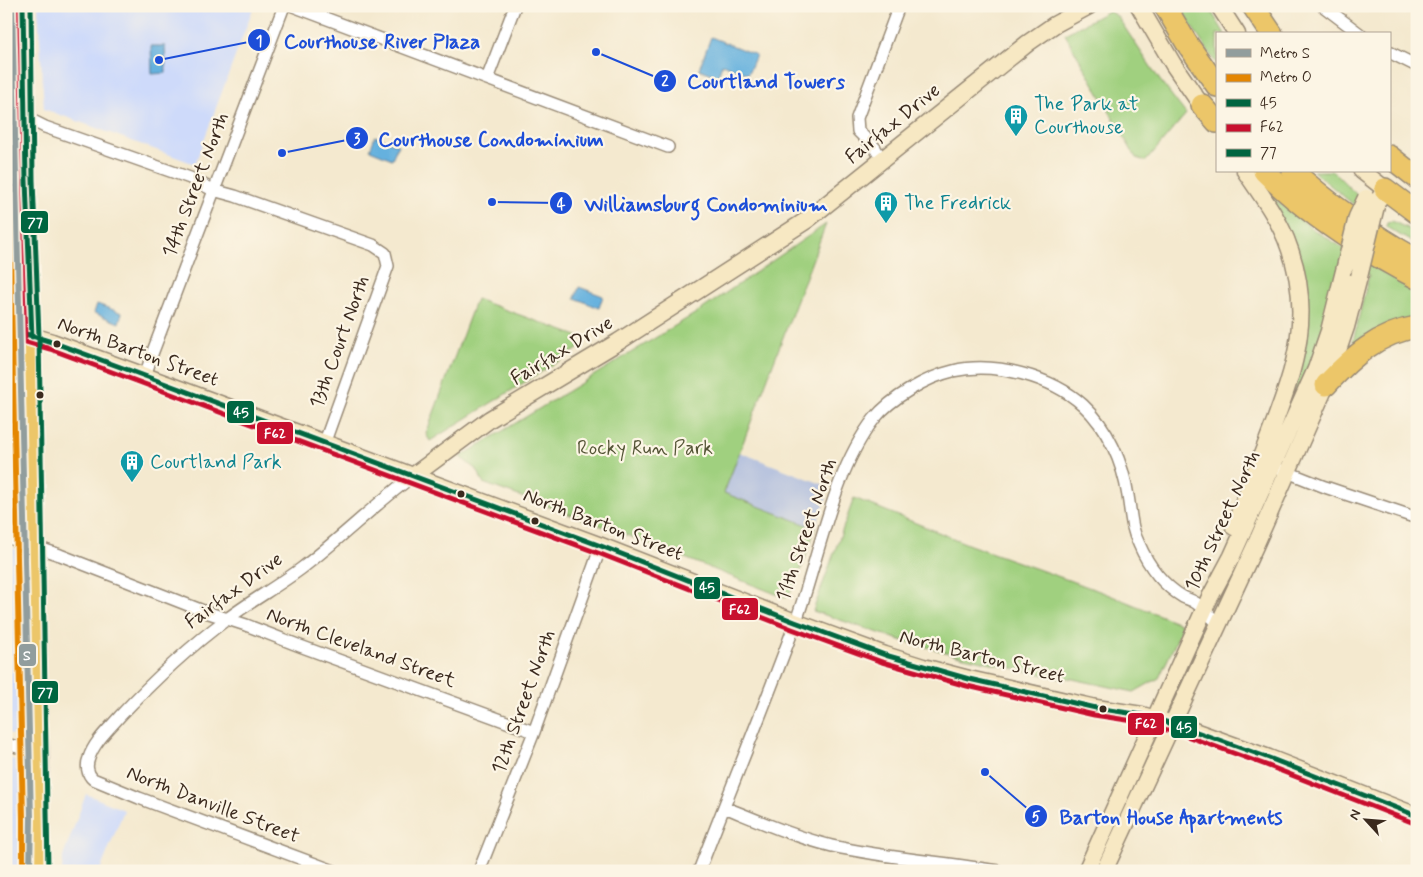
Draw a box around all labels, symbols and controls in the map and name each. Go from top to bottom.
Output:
callout: Courthouse River Plaza [246,22,492,58]
text: Courthouse River Plaza [284,28,480,56]
text: 1 [256,32,262,52]
legend [1216,32,1390,172]
text: Metro S [1260,44,1310,64]
callout: Courtland Towers [652,63,855,99]
text: Courtland Towers [687,68,846,96]
text: Metro O [1260,68,1312,88]
text: 2 [661,72,669,92]
street label: Fairfax Drive [840,77,946,171]
place label: The Park at Courthouse [1034,91,1138,141]
text: 45 [1260,94,1277,114]
building icon: The Park at Courthouse [1003,103,1029,137]
street label: 14th Street North [156,109,236,261]
text: F62 [1260,118,1284,138]
callout: Courthouse Condominium [344,120,613,156]
text: Courthouse Condominium [378,126,604,154]
text: 3 [354,130,361,150]
text: 77 [1260,144,1277,164]
callout: Williamsburg Condominium [549,185,839,221]
building icon: The Fredrick [873,190,899,224]
place label: The Fredrick [904,190,1011,217]
text: Williamsburg Condominium [583,191,828,221]
text: 4 [557,195,566,215]
line badge: 77 [20,210,49,234]
text: 77 [27,214,43,232]
street label: 13th Court North [303,272,377,412]
street label: North Barton Street [54,310,222,394]
street label: Fairfax Drive [506,310,618,392]
unlabelled marker [52,339,62,349]
unlabelled marker [35,390,45,400]
line badge: 45 [226,400,255,424]
text: 45 [233,404,249,422]
line badge: F62 [256,421,294,445]
text: F62 [264,425,286,443]
park label: Rocky Run Park [577,435,713,462]
street label: 10th Street North [1179,446,1267,596]
building icon: Courtland Park [119,449,145,483]
place label: Courtland Park [150,449,282,476]
street label: 11th Street North [770,455,844,605]
street label: North Barton Street [519,482,687,568]
unlabelled marker [456,489,466,499]
unlabelled marker [530,516,540,526]
street label: Fairfax Drive [179,546,289,636]
line badge: 45 [693,576,721,600]
text: 45 [699,579,715,597]
line badge: F62 [721,597,759,621]
street label: North Cleveland Street [263,601,459,695]
text: F62 [729,601,751,619]
street label: North Barton Street [897,623,1067,691]
street label: 12th Street North [485,626,563,778]
line badge: S [18,643,37,667]
text: S [23,647,31,665]
line badge: 77 [31,680,59,704]
text: 77 [37,684,53,702]
unlabelled marker [1098,704,1108,714]
line badge: F62 [1127,712,1165,736]
text: F62 [1135,715,1157,733]
line badge: 45 [1170,715,1198,739]
text: 45 [1176,719,1192,737]
street label: North Danville Street [123,760,303,850]
north arrow [1340,794,1390,844]
callout: Barton House Apartments [1024,798,1294,834]
text: Barton House Apartments [1059,804,1283,833]
text: N [1345,807,1365,823]
text: 5 [1031,808,1041,828]

